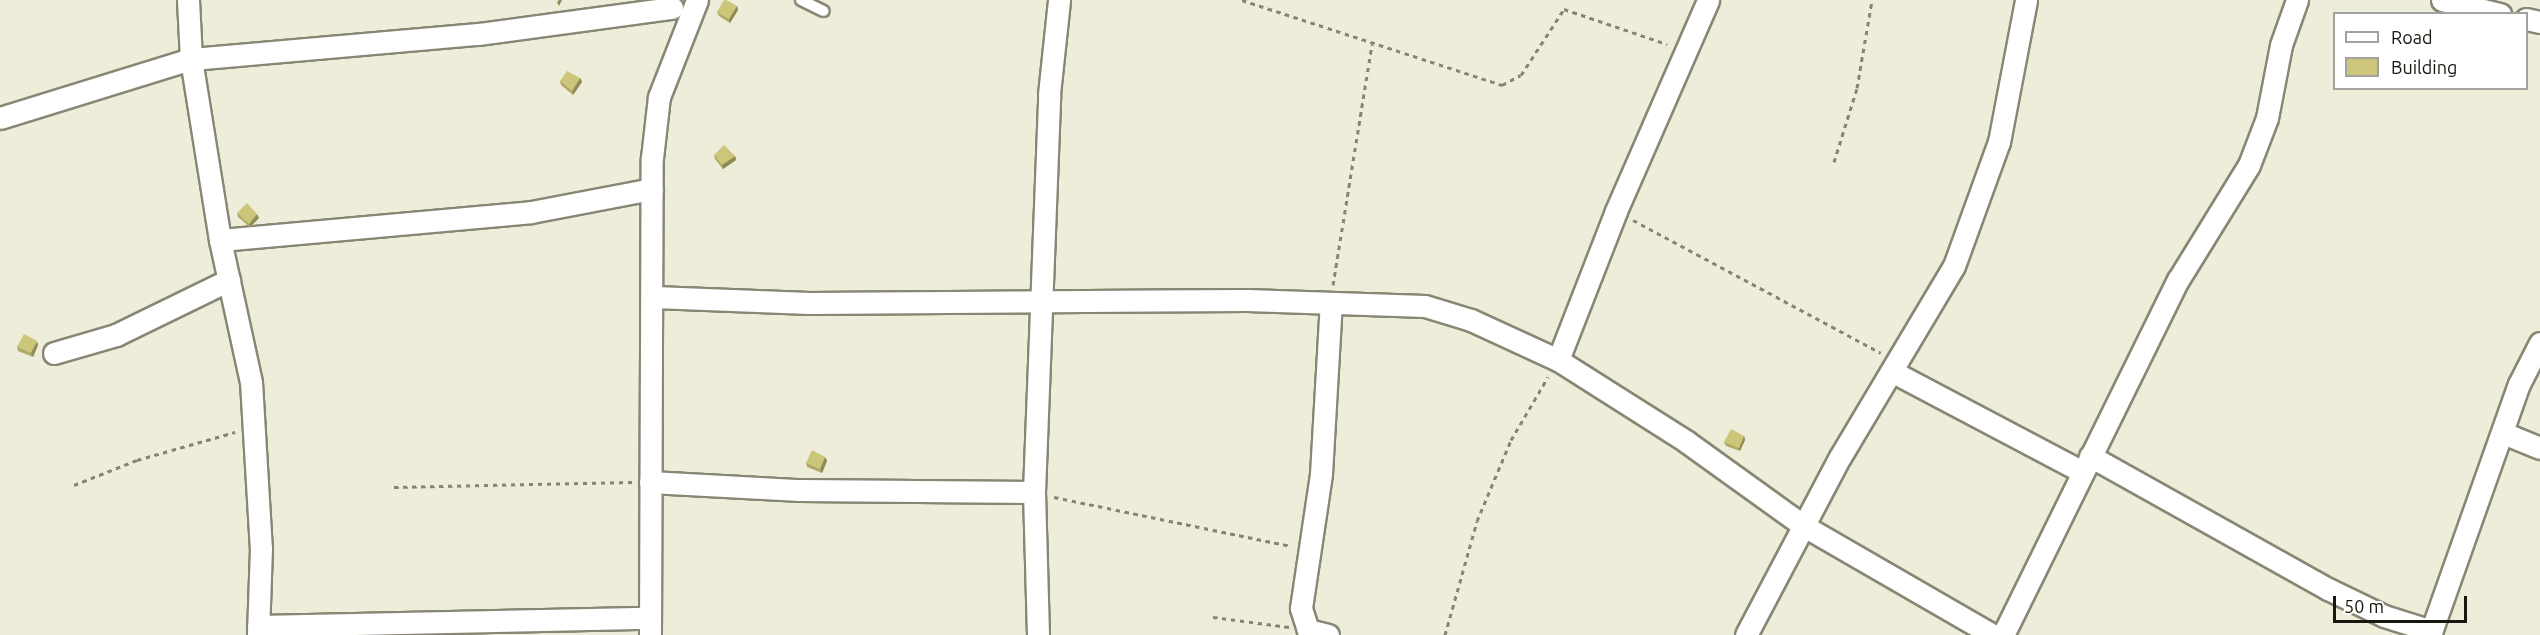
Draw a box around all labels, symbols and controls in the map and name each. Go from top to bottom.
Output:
legend [2333,12,2528,90]
text: Road [2391,27,2433,47]
text: Building [2391,57,2457,77]
scale bar [2336,584,2470,622]
text: 50 m [2344,596,2384,616]

